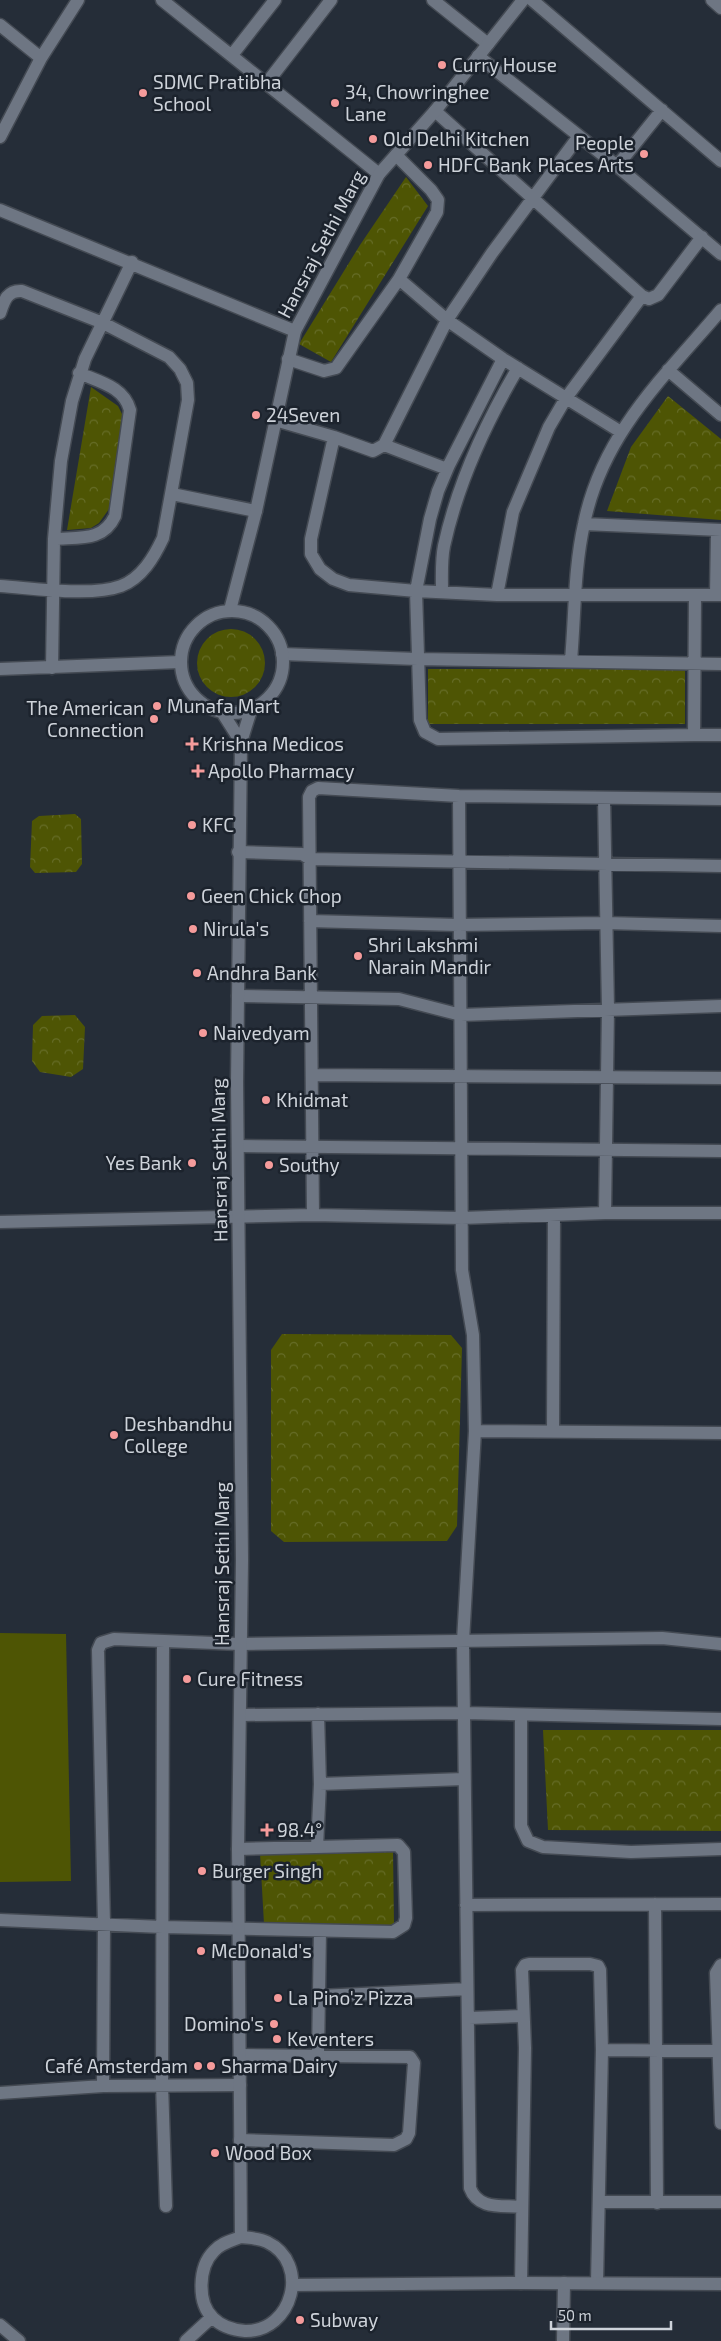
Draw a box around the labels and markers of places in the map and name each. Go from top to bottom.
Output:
place label: Curry House [452,53,557,76]
marker: Curry House [436,59,448,71]
place label: SDMC Pratibha School [153,70,282,115]
place label: 34, Chowringhee Lane [345,80,490,125]
marker: SDMC Pratibha School [137,87,149,99]
marker: 34, Chowringhee Lane [329,97,341,109]
place label: Old Delhi Kitchen [383,127,530,150]
place label: People Places Arts [538,131,634,176]
marker: Old Delhi Kitchen [367,133,379,145]
marker: People Places Arts [638,148,650,160]
place label: HDFC Bank [438,153,532,176]
marker: HDFC Bank [422,159,434,171]
place label: 24Seven [266,403,340,426]
marker: 24Seven [250,409,262,421]
place label: Munafa Mart [167,694,280,717]
place label: The American Connection [26,696,144,741]
marker: Munafa Mart [151,700,163,712]
marker: The American Connection [148,713,160,725]
place label: Krishna Medicos [202,732,344,755]
marker: Krishna Medicos [186,738,198,750]
place label: Apollo Pharmacy [208,759,355,782]
marker: Apollo Pharmacy [192,765,204,777]
place label: KFC [202,813,234,836]
marker: KFC [186,819,198,831]
place label: Geen Chick Chop [201,884,342,907]
marker: Geen Chick Chop [185,890,197,902]
place label: Nirula's [203,917,269,940]
marker: Nirula's [187,923,199,935]
place label: Shri Lakshmi Narain Mandir [368,933,492,978]
marker: Shri Lakshmi Narain Mandir [352,950,364,962]
place label: Andhra Bank [207,961,317,984]
marker: Andhra Bank [191,967,203,979]
place label: Naivedyam [213,1021,310,1044]
marker: Naivedyam [197,1027,209,1039]
place label: Khidmat [276,1088,348,1111]
marker: Khidmat [260,1094,272,1106]
place label: Yes Bank [105,1151,182,1174]
place label: Southy [279,1153,340,1176]
marker: Yes Bank [186,1157,198,1169]
marker: Southy [263,1159,275,1171]
place label: Deshbandhu College [124,1412,233,1457]
marker: Deshbandhu College [108,1429,120,1441]
place label: Cure Fitness [197,1667,303,1690]
marker: Cure Fitness [181,1673,193,1685]
place label: 98.4° [277,1818,322,1841]
marker: 98.4° [261,1824,273,1836]
place label: Burger Singh [212,1859,322,1882]
marker: Burger Singh [196,1865,208,1877]
place label: McDonald's [211,1939,312,1962]
marker: McDonald's [195,1945,207,1957]
place label: La Pino'z Pizza [288,1986,413,2009]
marker: La Pino'z Pizza [272,1992,284,2004]
place label: Domino's [184,2012,264,2035]
marker: Domino's [268,2018,280,2030]
place label: Keventers [287,2027,374,2050]
marker: Keventers [271,2033,283,2045]
place label: Café Amsterdam [45,2054,188,2077]
place label: Sharma Dairy [221,2054,338,2077]
marker: Café Amsterdam [192,2060,204,2072]
marker: Sharma Dairy [205,2060,217,2072]
place label: Wood Box [225,2141,312,2164]
marker: Wood Box [209,2147,221,2159]
place label: Subway [310,2308,378,2331]
marker: Subway [294,2314,306,2326]

